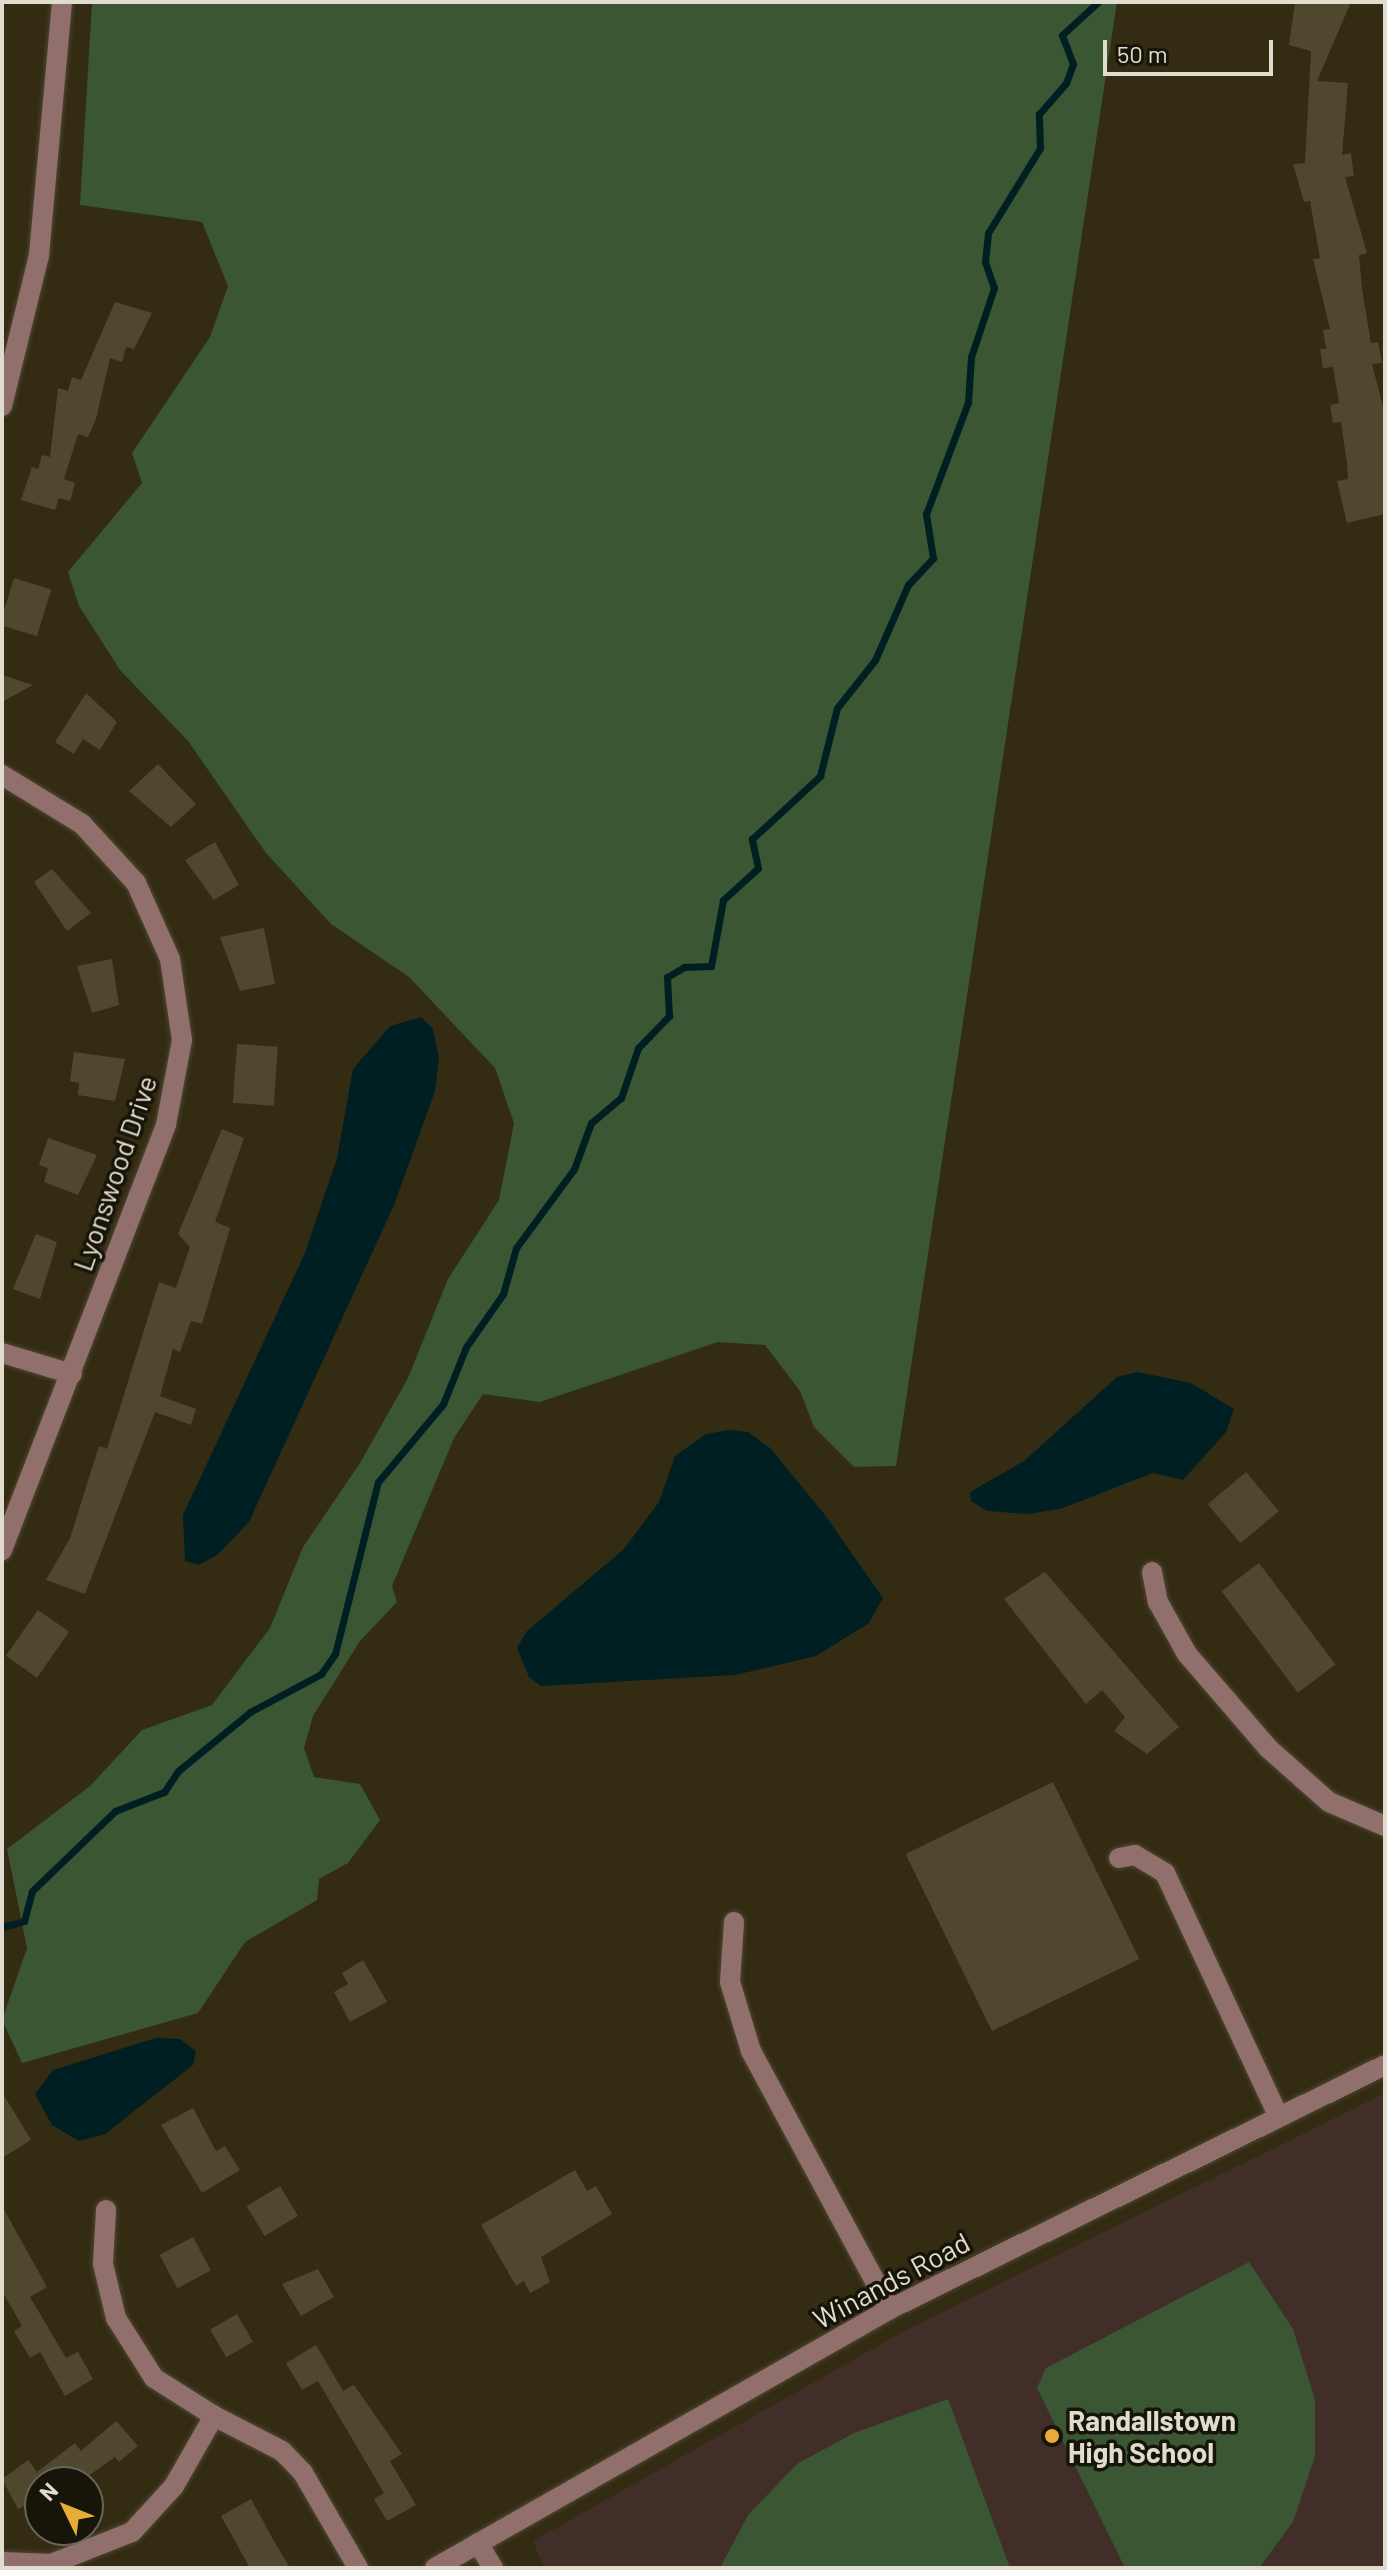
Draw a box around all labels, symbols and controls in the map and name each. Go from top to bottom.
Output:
scale bar [1107,24,1277,74]
text: 50 m [1117,39,1168,68]
street label: Lyonswood Drive [65,1071,163,1275]
street label: Winands Road [807,2225,975,2335]
place label: Randallstown High School [1068,2403,1236,2469]
marker: Randallstown High School [1043,2427,1061,2445]
north arrow [24,2466,104,2546]
text: N [33,2477,62,2505]

